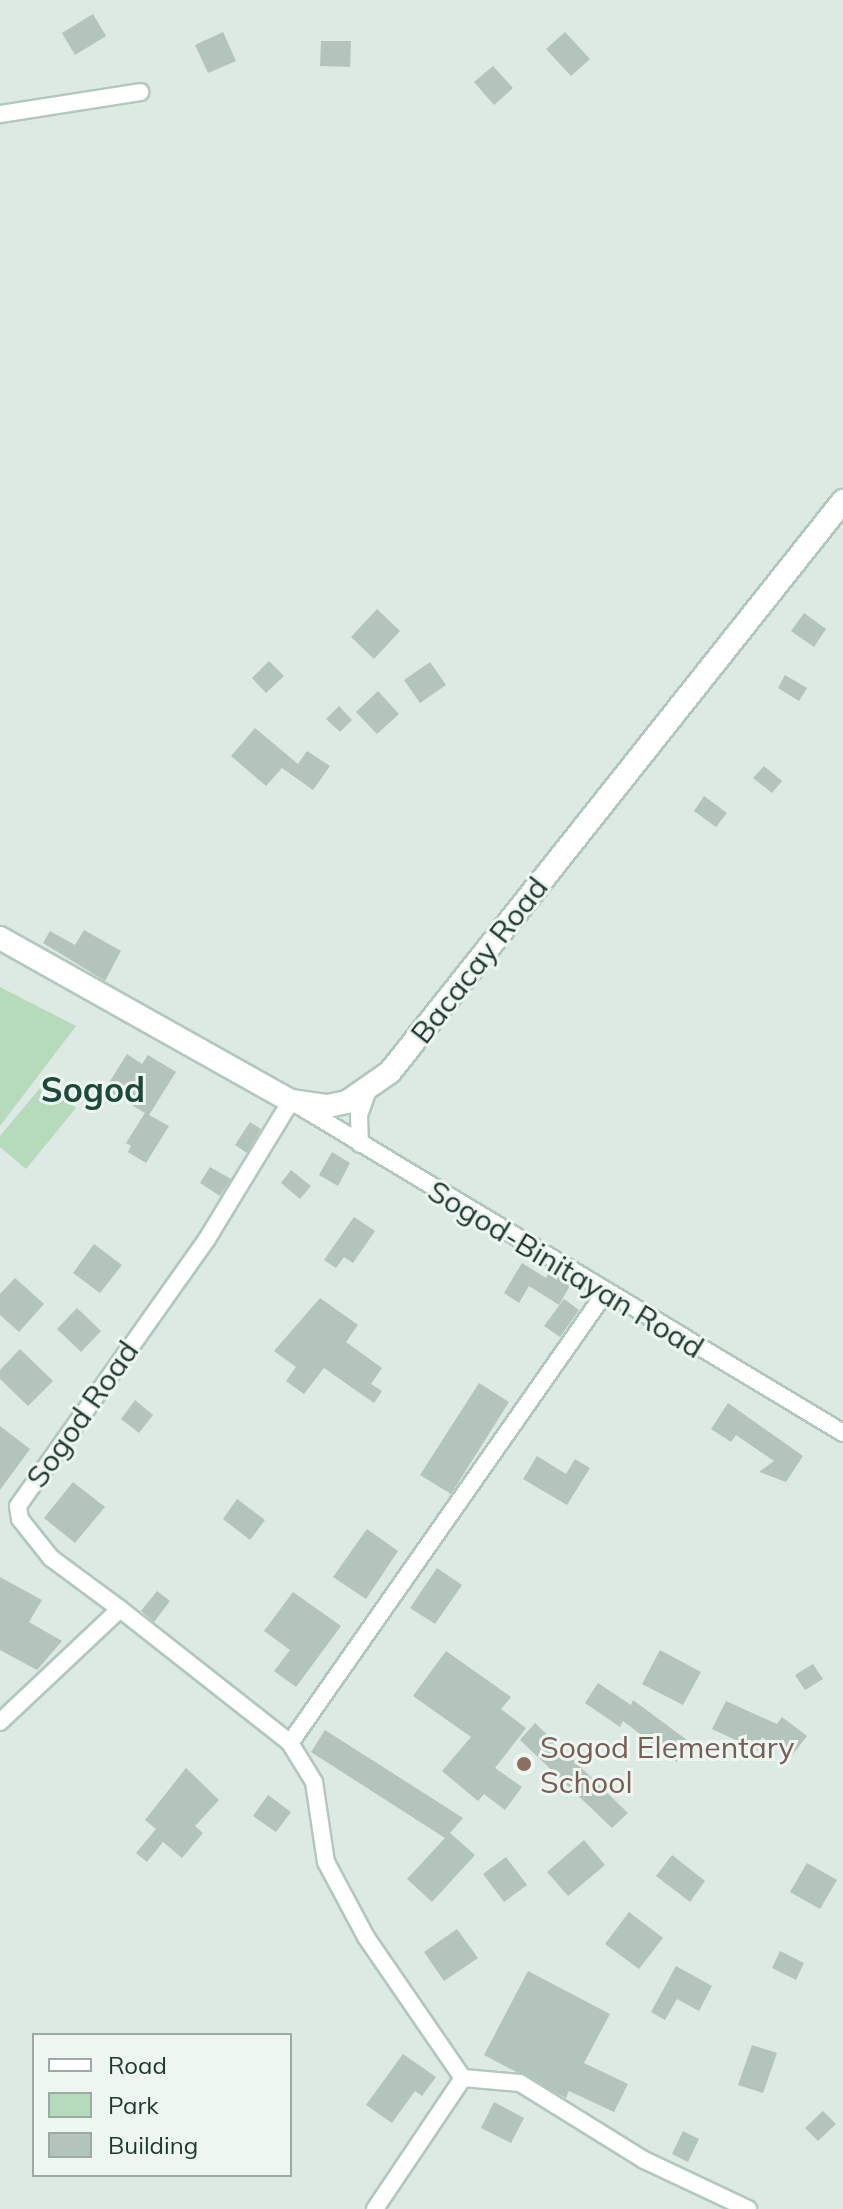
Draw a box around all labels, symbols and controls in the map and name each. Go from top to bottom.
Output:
street label: Bacacay Road [403,870,555,1050]
district label: Sogod [41,1070,145,1110]
street label: Sogod-Binitayan Road [422,1172,710,1366]
street label: Sogod Road [18,1334,146,1494]
place label: Sogod Elementary School [540,1729,794,1800]
marker: Sogod Elementary School [515,1755,533,1773]
legend [32,2033,292,2177]
text: Road [108,2050,167,2080]
text: Park [108,2090,159,2120]
text: Building [108,2130,198,2160]

